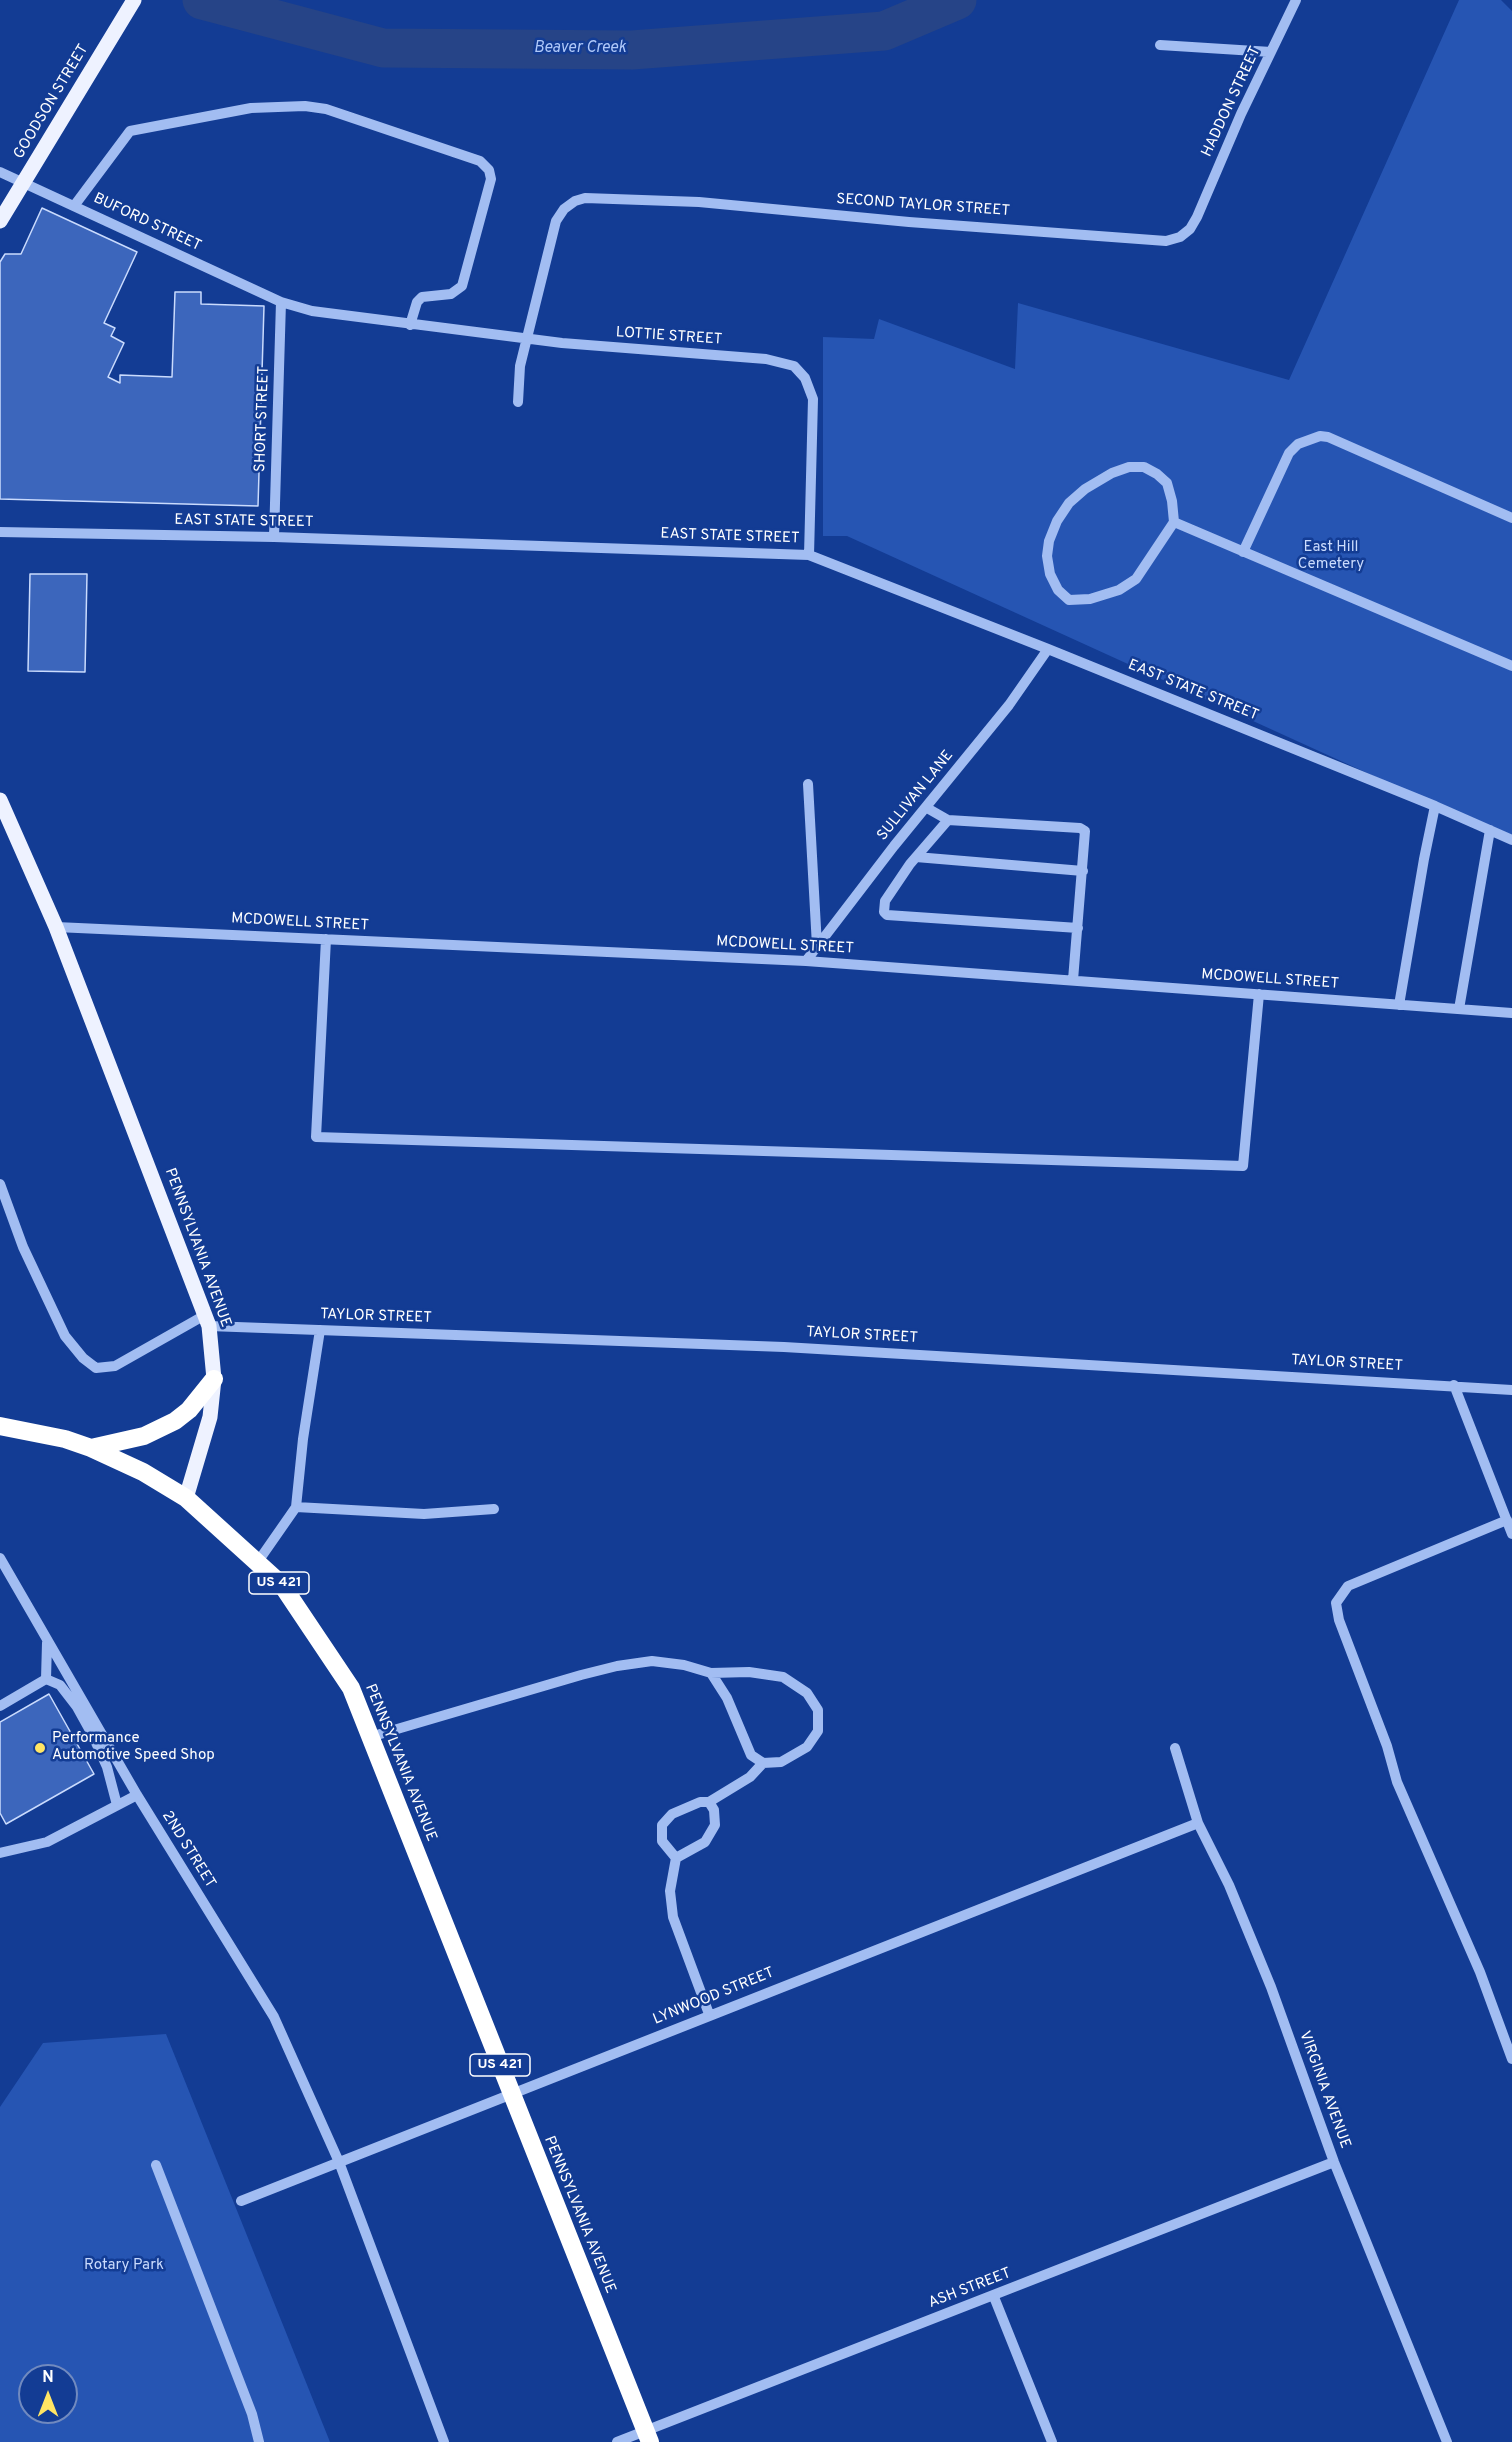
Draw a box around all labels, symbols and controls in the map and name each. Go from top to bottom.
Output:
water label: Beaver Creek [534,39,626,59]
street label: GOODSON STREET [11,41,93,163]
street label: HADDON STREET [1199,44,1265,160]
street label: BUFORD STREET [90,190,204,256]
street label: SECOND TAYLOR STREET [836,191,1010,221]
street label: LOTTIE STREET [615,324,723,350]
street label: SHORT STREET [252,366,274,472]
street label: EAST STATE STREET [174,512,314,532]
street label: EAST STATE STREET [660,526,800,548]
park label: East Hill Cemetery [1298,539,1364,574]
street label: EAST STATE STREET [1125,657,1261,725]
street label: SULLIVAN LANE [874,747,958,845]
street label: MCDOWELL STREET [231,910,369,936]
street label: MCDOWELL STREET [716,933,854,959]
street label: MCDOWELL STREET [1201,966,1339,994]
street label: PENNSYLVANIA AVENUE [160,1166,234,1330]
street label: TAYLOR STREET [320,1306,432,1328]
street label: TAYLOR STREET [806,1324,918,1348]
street label: TAYLOR STREET [1291,1352,1403,1376]
road number: US 421 [249,1572,309,1594]
street label: PENNSYLVANIA AVENUE [360,1682,440,1844]
place label: Performance Automotive Speed Shop [52,1730,215,1765]
marker: Performance Automotive Speed Shop [33,1741,47,1755]
street label: 2ND STREET [157,1808,219,1892]
street label: LYNWOOD STREET [651,1964,777,2030]
street label: VIRGINIA AVENUE [1294,2029,1354,2151]
road number: US 421 [470,2054,530,2076]
street label: PENNSYLVANIA AVENUE [539,2134,619,2296]
park label: Rotary Park [84,2257,164,2275]
street label: ASH STREET [926,2265,1014,2313]
north arrow [18,2364,78,2424]
text: N [42,2368,54,2388]

